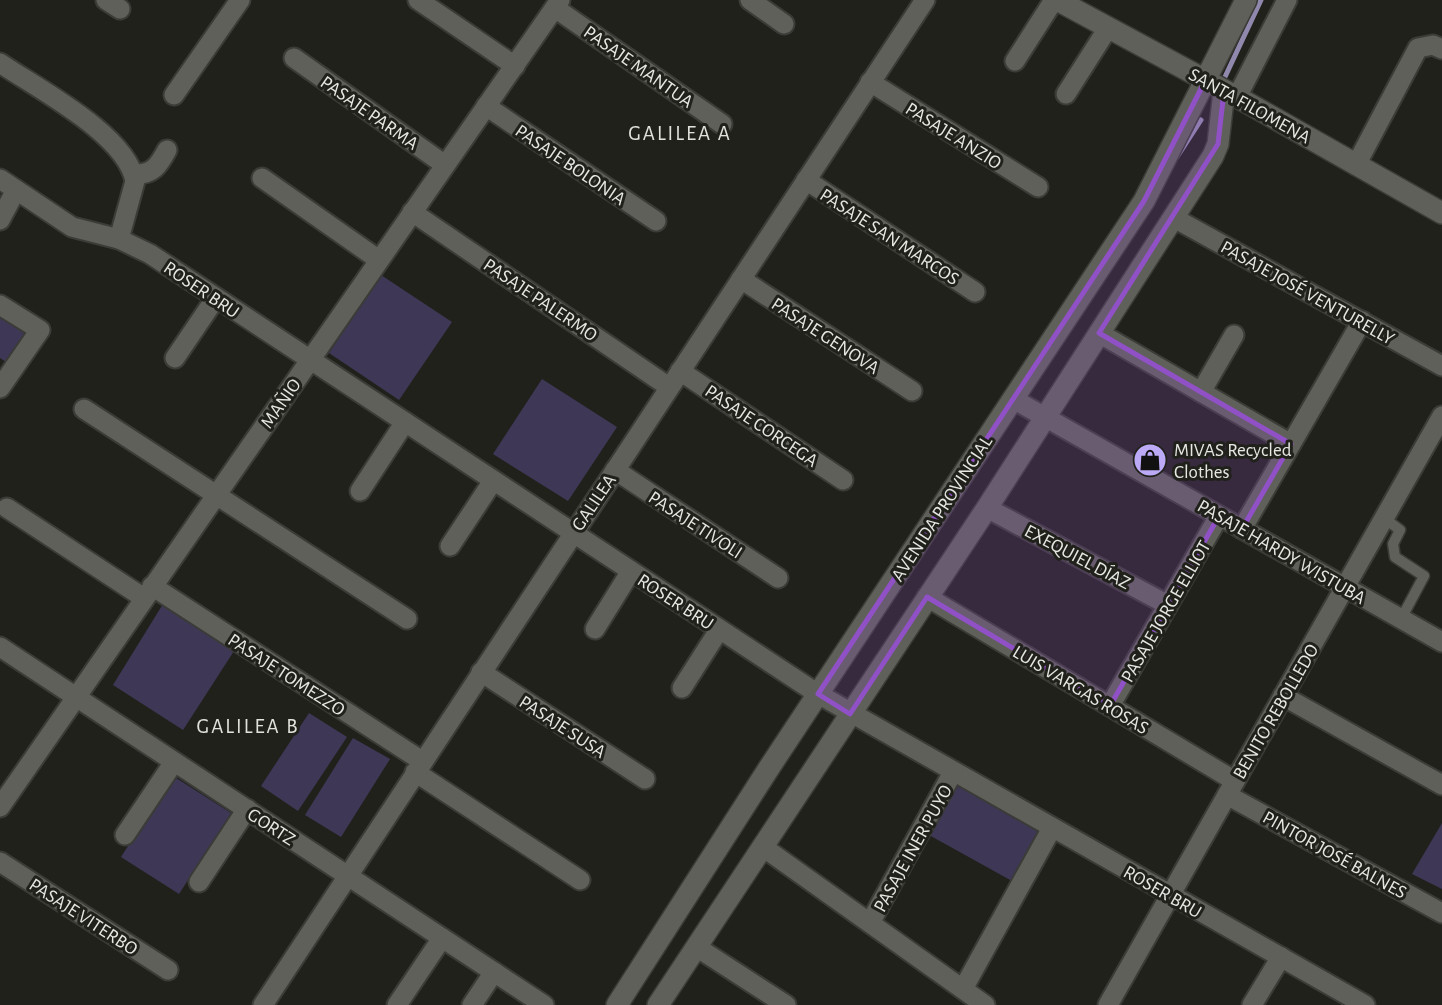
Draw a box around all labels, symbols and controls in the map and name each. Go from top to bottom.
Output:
street label: PASAJE MANTUA [580,23,696,112]
street label: SANTA FILOMENA [1185,65,1313,148]
street label: PASAJE PARMA [317,73,421,154]
street label: PASAJE ANZIO [902,99,1004,173]
street label: PASAJE BOLONIA [512,121,629,209]
district label: GALILEA A [628,123,732,144]
street label: PASAJE SAN MARCOS [816,185,962,289]
street label: PASAJE JOSÉ VENTURELLY [1217,236,1398,349]
street label: PASAJE PALERMO [480,255,600,345]
street label: ROSER BRU [160,258,242,322]
street label: PASAJE GENOVA [768,294,882,378]
street label: MAÑIO [256,374,305,432]
street label: PASAJE CORCEGA [701,382,821,471]
street label: AVENIDA PROVINCIAL [888,433,996,585]
shop icon: MIVAS Recycled Clothes [1131,441,1169,479]
place label: MIVAS Recycled Clothes [1174,441,1292,482]
street label: GALILEA [569,471,620,534]
street label: PASAJE TIVOLI [645,488,745,563]
street label: PASAJE HARDY WISTUBA [1194,496,1368,608]
street label: EXEQUIEL DÍAZ [1021,520,1134,593]
street label: PASAJE JORGE ELLIOT [1118,538,1215,686]
street label: ROSER BRU [634,571,717,634]
street label: PASAJE TOMEZZO [224,631,348,720]
street label: BENITO REBOLLEDO [1230,641,1323,782]
street label: LUIS VARGAS ROSAS [1009,642,1151,738]
street label: PASAJE SUSA [516,692,609,762]
district label: GALILEA B [197,716,299,737]
street label: PASAJE INER PUYO [871,782,956,916]
street label: GORTZ [244,805,298,850]
street label: PINTOR JOSÉ BALNES [1259,806,1410,903]
street label: ROSER BRU [1120,862,1204,922]
street label: PASAJE VITERBO [26,875,141,959]

